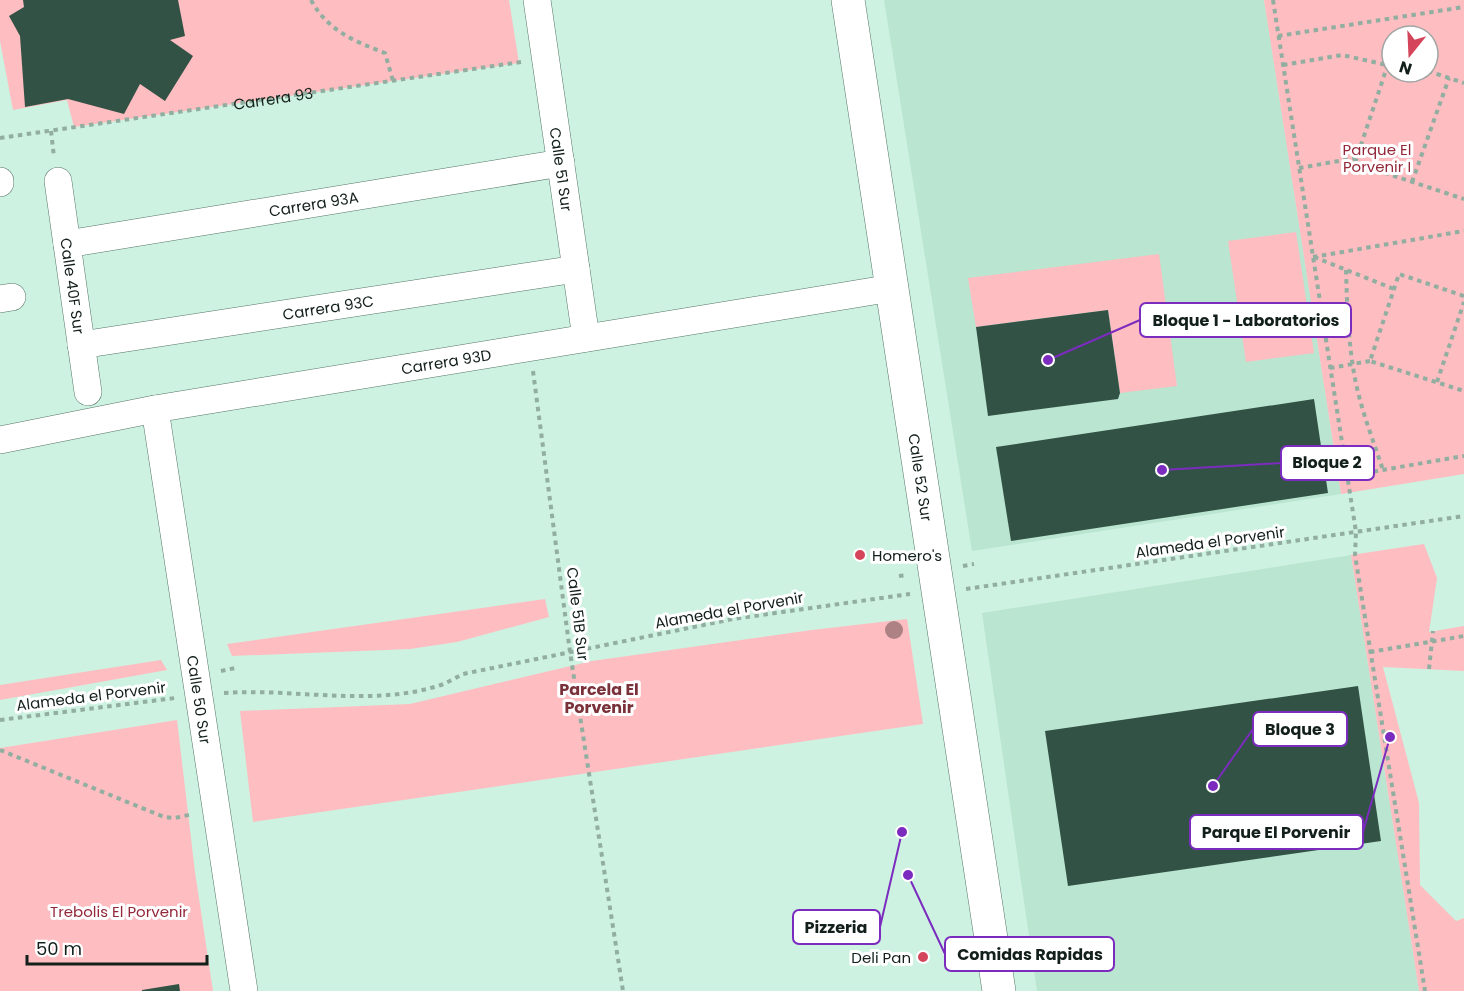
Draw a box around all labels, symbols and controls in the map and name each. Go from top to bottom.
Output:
north arrow [1380,24,1440,84]
text: N [1396,55,1415,81]
street label: Carrera 93 [232,82,314,114]
street label: Calle 51 Sur [545,126,578,213]
park label: Parque El Porvenir I [1343,139,1411,177]
street label: Carrera 93A [267,186,360,221]
street label: Calle 40F Sur [56,236,90,336]
street label: Carrera 93C [281,290,375,324]
callout: Bloque 1 - Laboratorios [1140,303,1351,337]
text: Bloque 1 - Laboratorios [1152,309,1340,332]
street label: Carrera 93D [399,343,493,379]
street label: Calle 52 Sur [904,432,938,523]
callout: Bloque 2 [1281,446,1374,480]
text: Bloque 2 [1292,451,1362,474]
street label: Alameda el Porvenir [1134,521,1286,563]
place label: Homero's [872,545,942,566]
marker: Homero's [853,548,867,562]
street label: Calle 51B Sur [562,566,594,662]
street label: Alameda el Porvenir [653,587,805,633]
street label: Calle 50 Sur [182,654,217,746]
street label: Alameda el Porvenir [15,676,167,716]
district label: Parcela El Porvenir [559,678,639,719]
callout: Bloque 3 [1253,712,1347,746]
text: Bloque 3 [1265,718,1335,741]
callout: Parque El Porvenir [1190,815,1363,849]
text: Parque El Porvenir [1202,821,1350,844]
park label: Trebolis El Porvenir [50,901,188,922]
callout: Pizzeria [793,910,880,944]
text: Pizzeria [805,916,867,939]
scale bar [27,928,207,966]
text: 50 m [36,936,82,961]
callout: Comidas Rapidas [945,937,1114,971]
text: Comidas Rapidas [957,943,1103,966]
place label: Deli Pan [851,947,911,968]
marker: Deli Pan [916,950,930,964]

